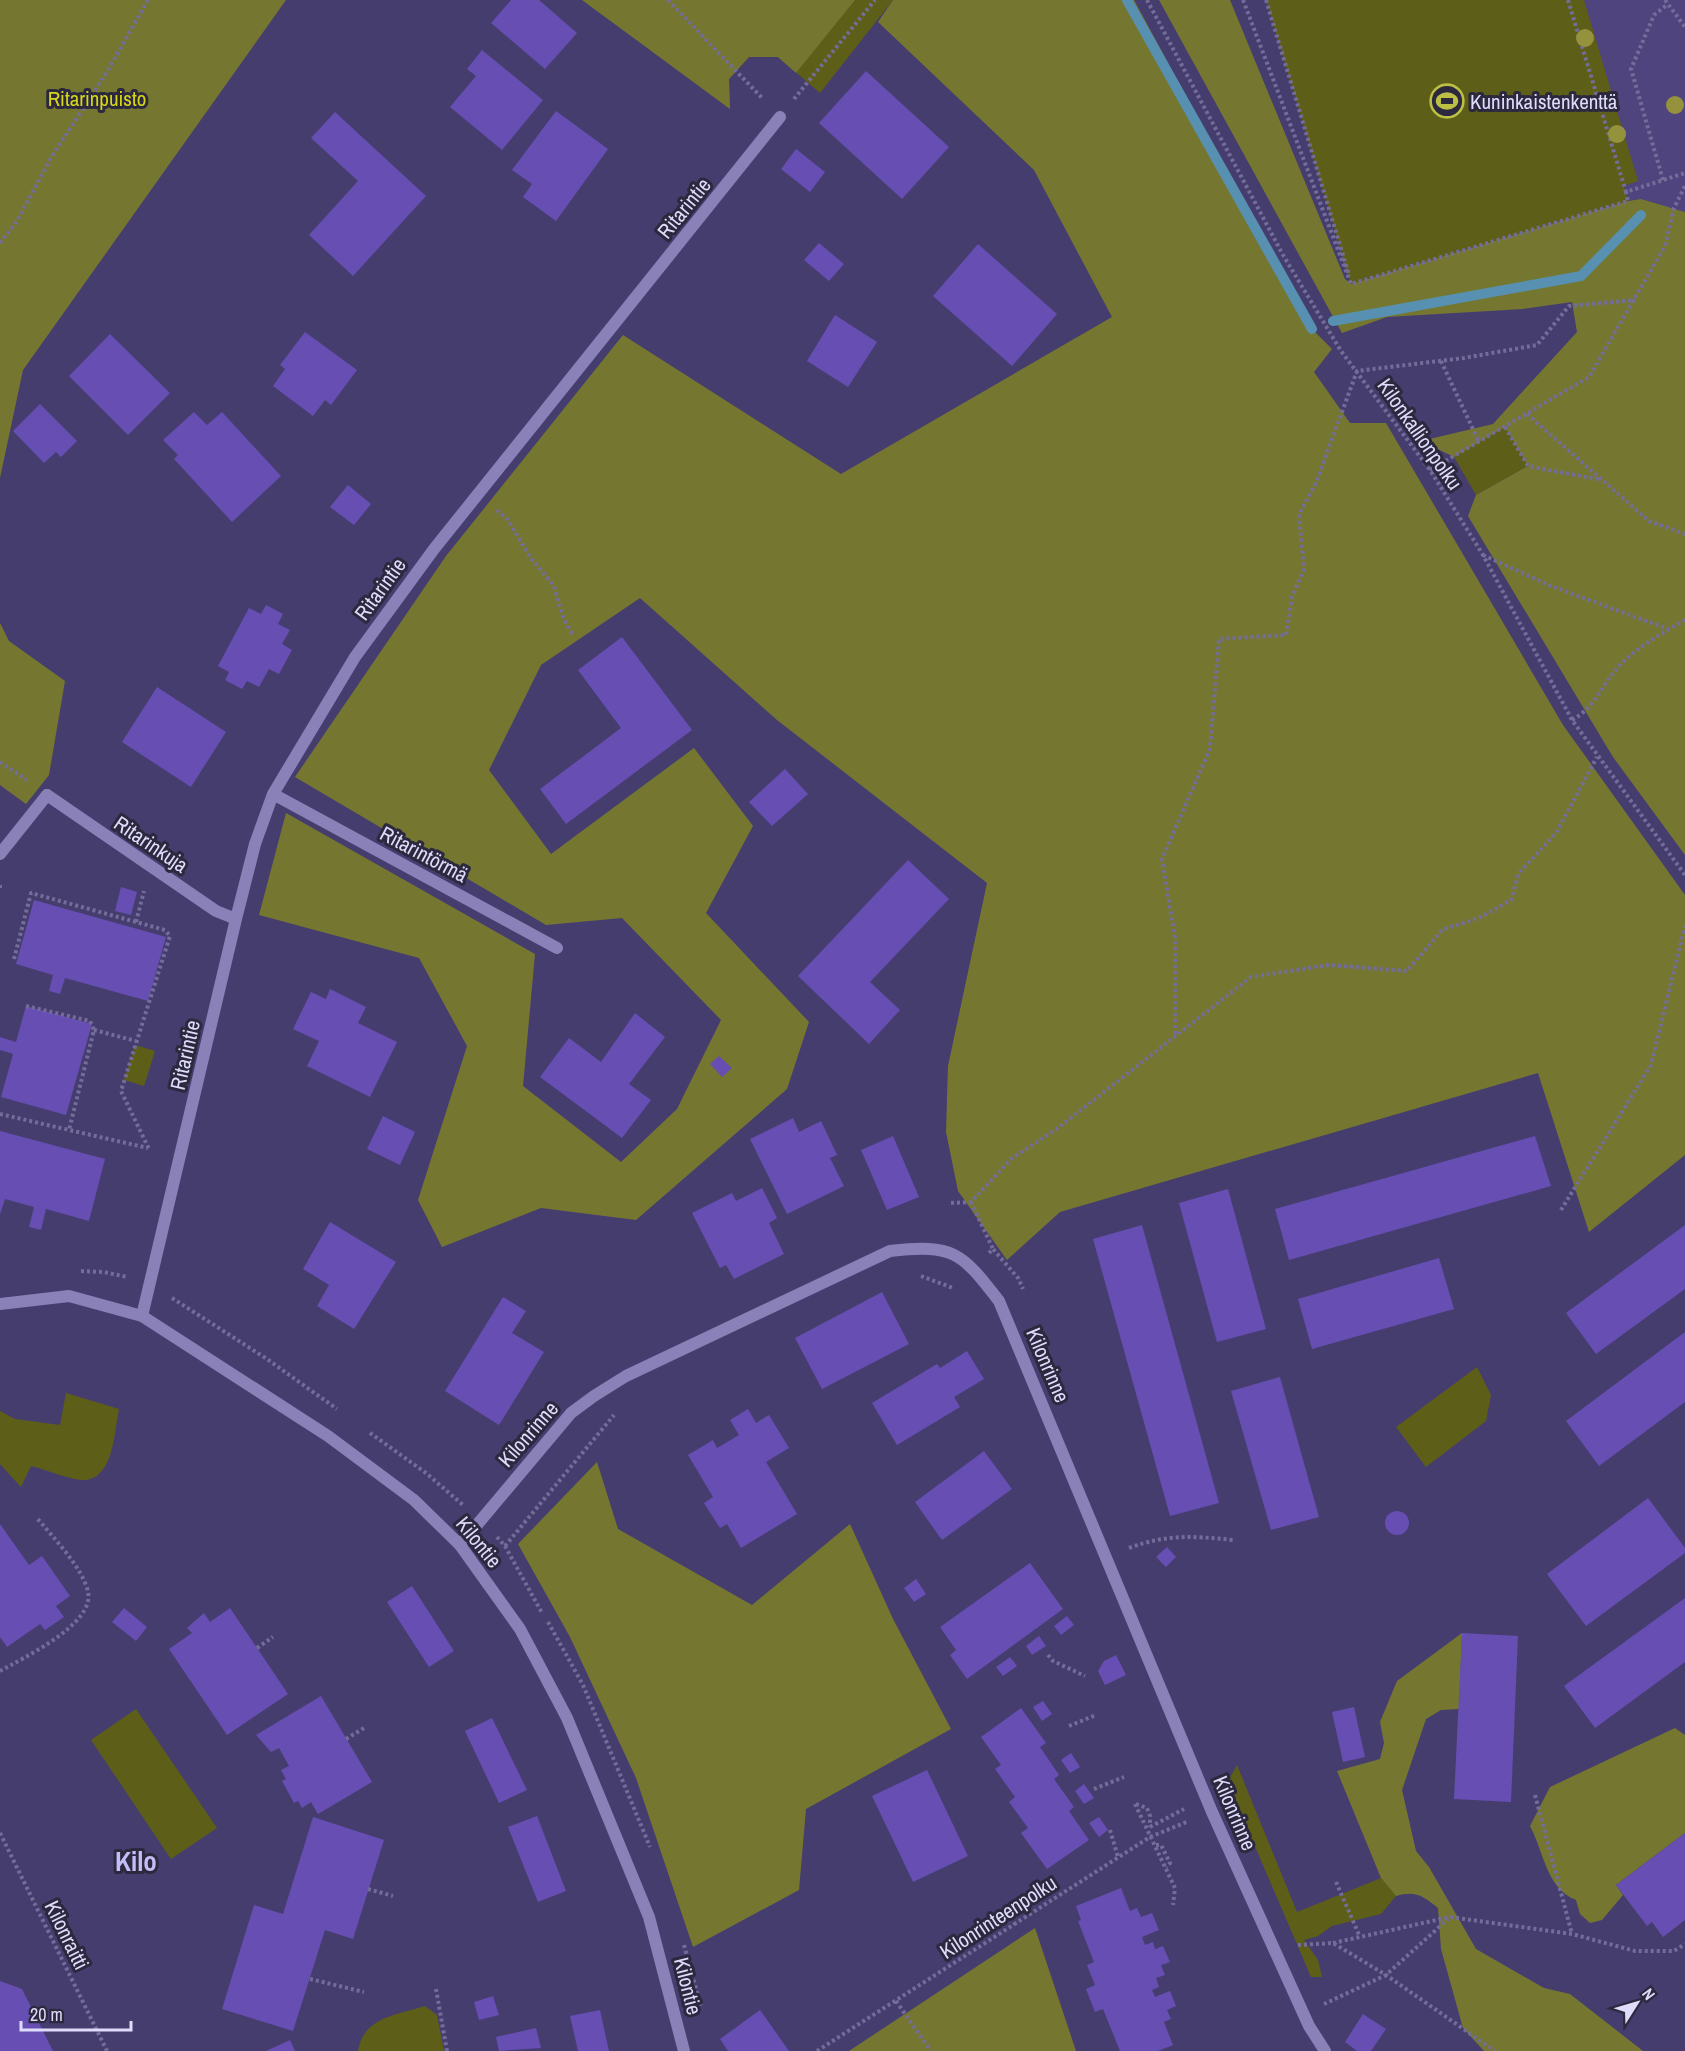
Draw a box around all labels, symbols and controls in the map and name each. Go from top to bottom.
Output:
sports icon: Kuninkaistenkenttä [1429,83,1465,119]
park label: Ritarinpuisto [48,84,146,113]
place label: Kuninkaistenkenttä [1470,87,1618,116]
street label: Ritarintie [650,171,718,245]
street label: Kilonkallionpolku [1371,372,1469,496]
street label: Ritarintie [347,552,413,626]
street label: Ritarinkuja [108,809,194,880]
street label: Ritarintörmä [375,819,473,889]
street label: Ritarintie [163,1017,207,1093]
street label: Kilonrinne [1019,1323,1077,1407]
street label: Kilonrinne [491,1395,565,1473]
street label: Kilontie [449,1510,509,1574]
street label: Kilonrinne [1206,1771,1264,1855]
district label: Kilo [115,1843,157,1879]
street label: Kilonrinteenpolku [934,1868,1062,1966]
street label: Kilonraitti [38,1896,96,1974]
street label: Kilontie [667,1954,709,2018]
north arrow [1607,1973,1667,2033]
text: N [1637,1984,1661,2004]
scale bar [21,1994,130,2032]
text: 20 m [30,2002,63,2027]

